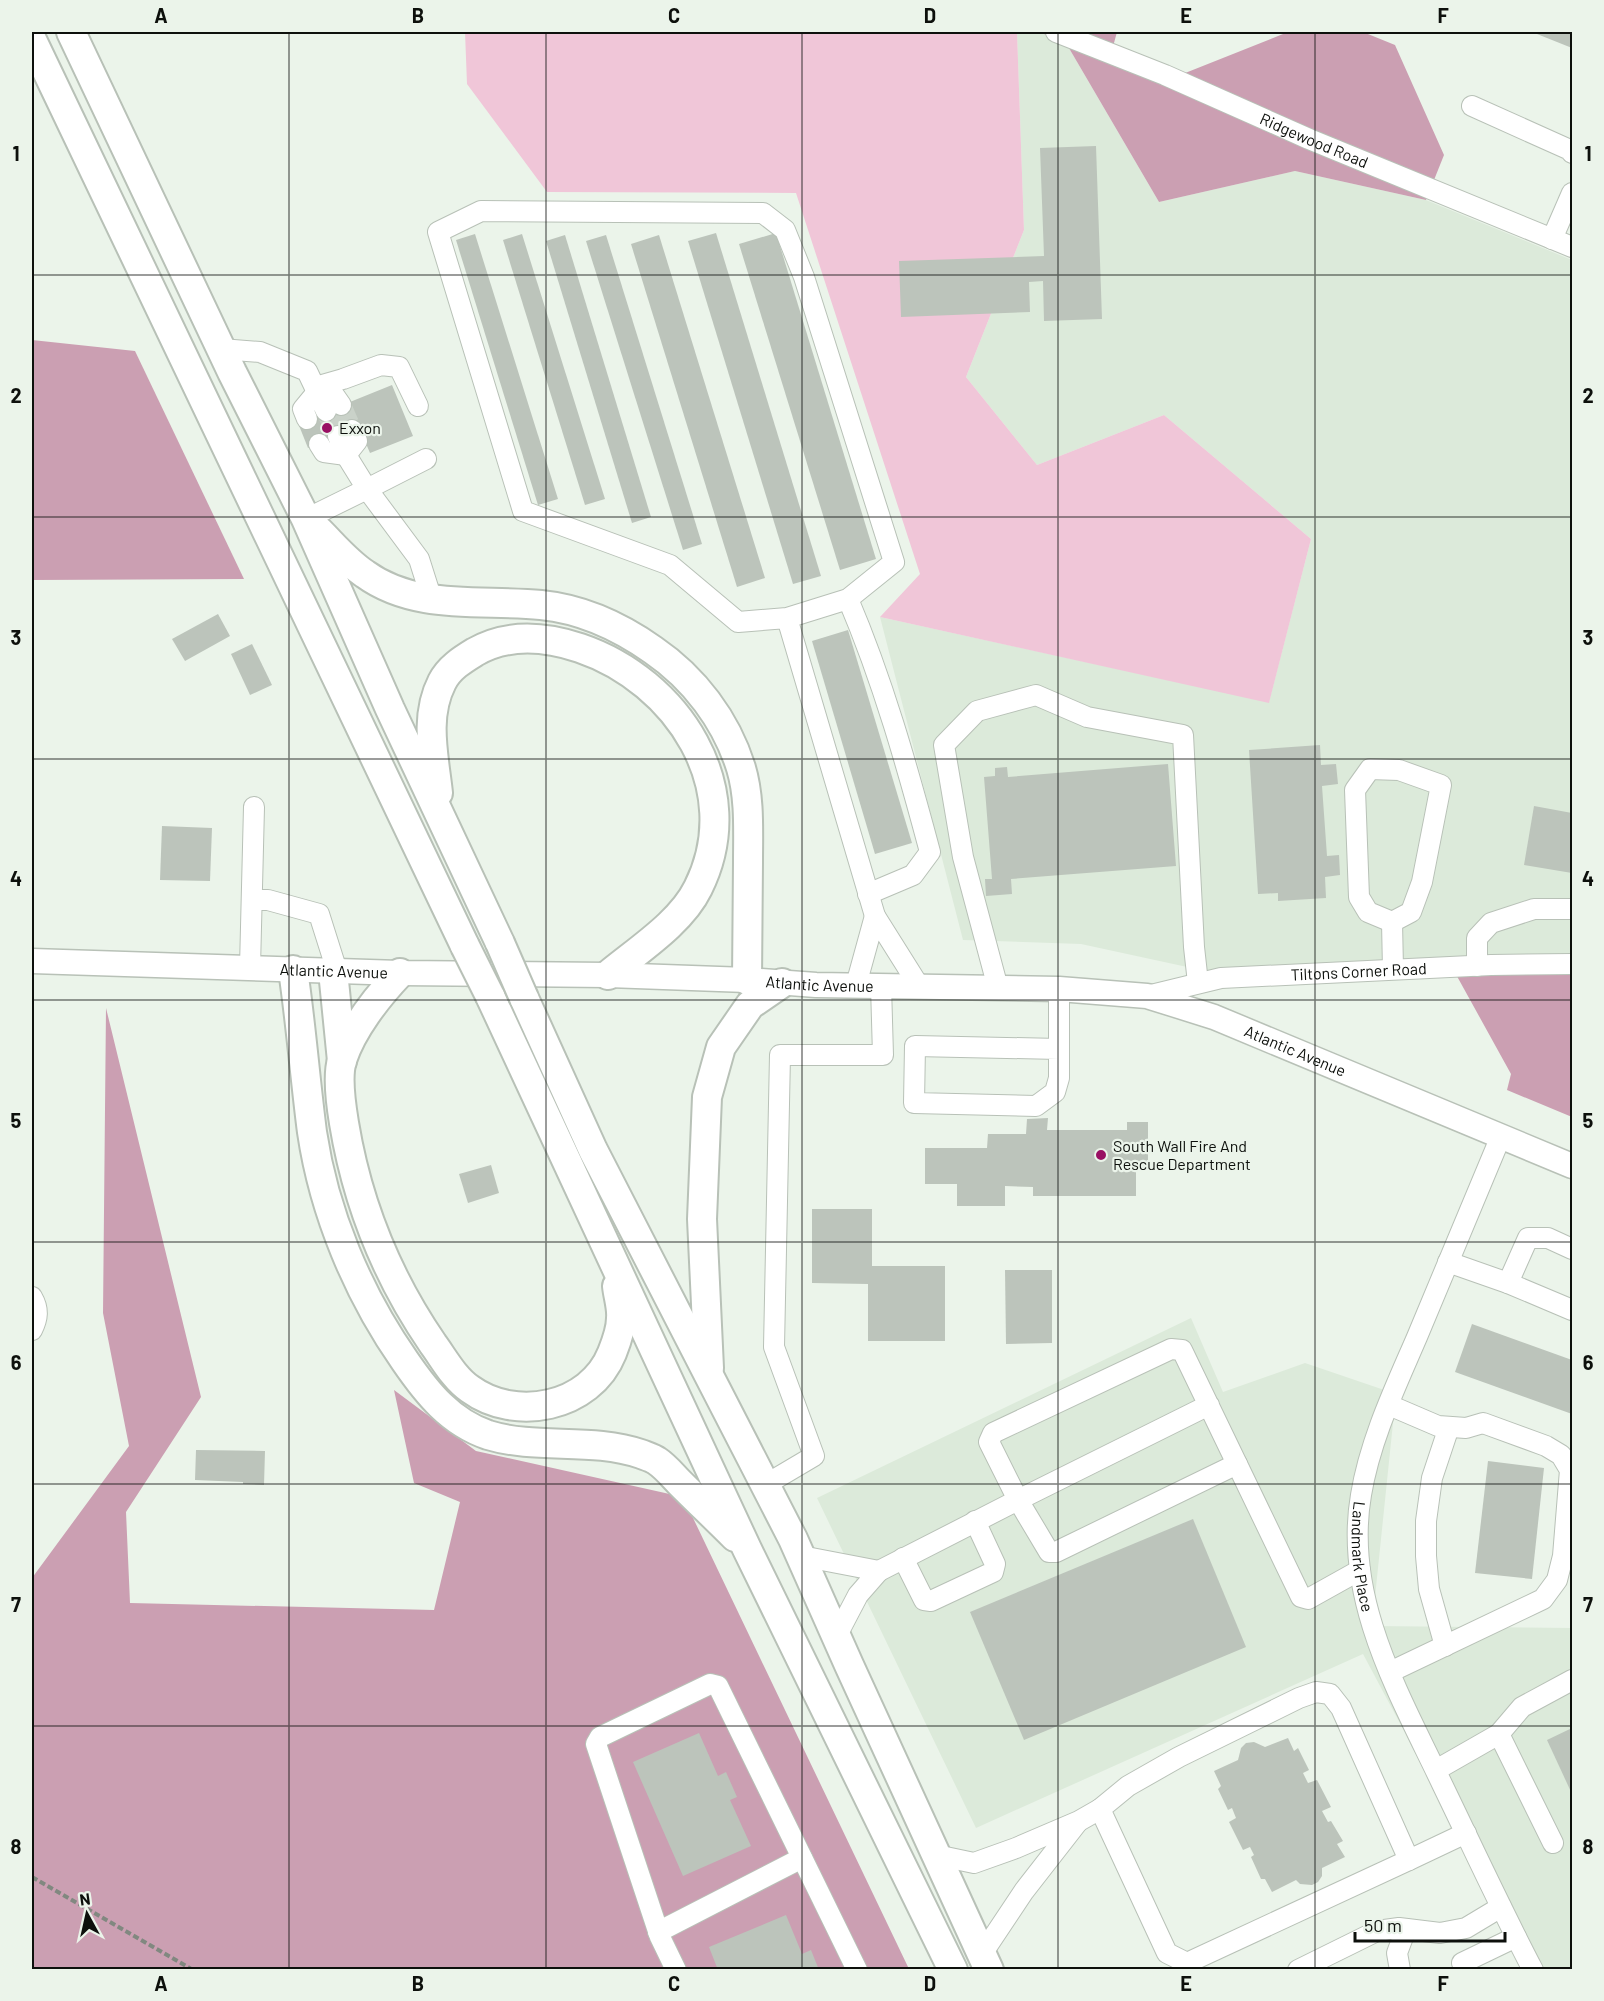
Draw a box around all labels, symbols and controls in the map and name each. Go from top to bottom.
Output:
text: A [154,3,168,27]
text: B [412,3,424,27]
text: C [668,3,680,27]
text: D [924,3,936,27]
text: E [1180,3,1192,27]
text: F [1437,3,1449,27]
street label: Ridgewood Road [1257,109,1371,171]
text: 1 [12,141,20,165]
text: 1 [1584,141,1592,165]
text: 2 [10,383,22,407]
text: 2 [1582,383,1594,407]
place label: Exxon [339,418,381,437]
marker: Exxon [320,421,334,435]
text: 3 [11,625,21,649]
text: 3 [1583,625,1593,649]
text: 4 [10,866,22,890]
text: 4 [1582,866,1594,890]
street label: Tiltons Corner Road [1290,958,1427,984]
street label: Atlantic Avenue [279,959,388,982]
street label: Atlantic Avenue [765,971,874,995]
street label: Atlantic Avenue [1242,1021,1349,1080]
text: 5 [11,1108,22,1132]
text: 5 [1583,1108,1594,1132]
place label: South Wall Fire And Rescue Department [1113,1136,1251,1173]
marker: South Wall Fire And Rescue Department [1094,1148,1108,1162]
text: 6 [11,1350,22,1374]
text: 6 [1583,1350,1594,1374]
street label: Landmark Place [1349,1500,1378,1614]
text: 7 [11,1592,21,1616]
text: 7 [1583,1592,1593,1616]
text: 8 [11,1834,22,1858]
text: 8 [1583,1834,1594,1858]
north arrow [57,1884,117,1944]
text: N [78,1889,91,1909]
scale bar [1355,1905,1505,1943]
text: 50 m [1364,1914,1402,1936]
text: A [154,1971,168,1995]
text: B [412,1971,424,1995]
text: C [668,1971,680,1995]
text: D [924,1971,936,1995]
text: E [1180,1971,1192,1995]
text: F [1437,1971,1449,1995]

